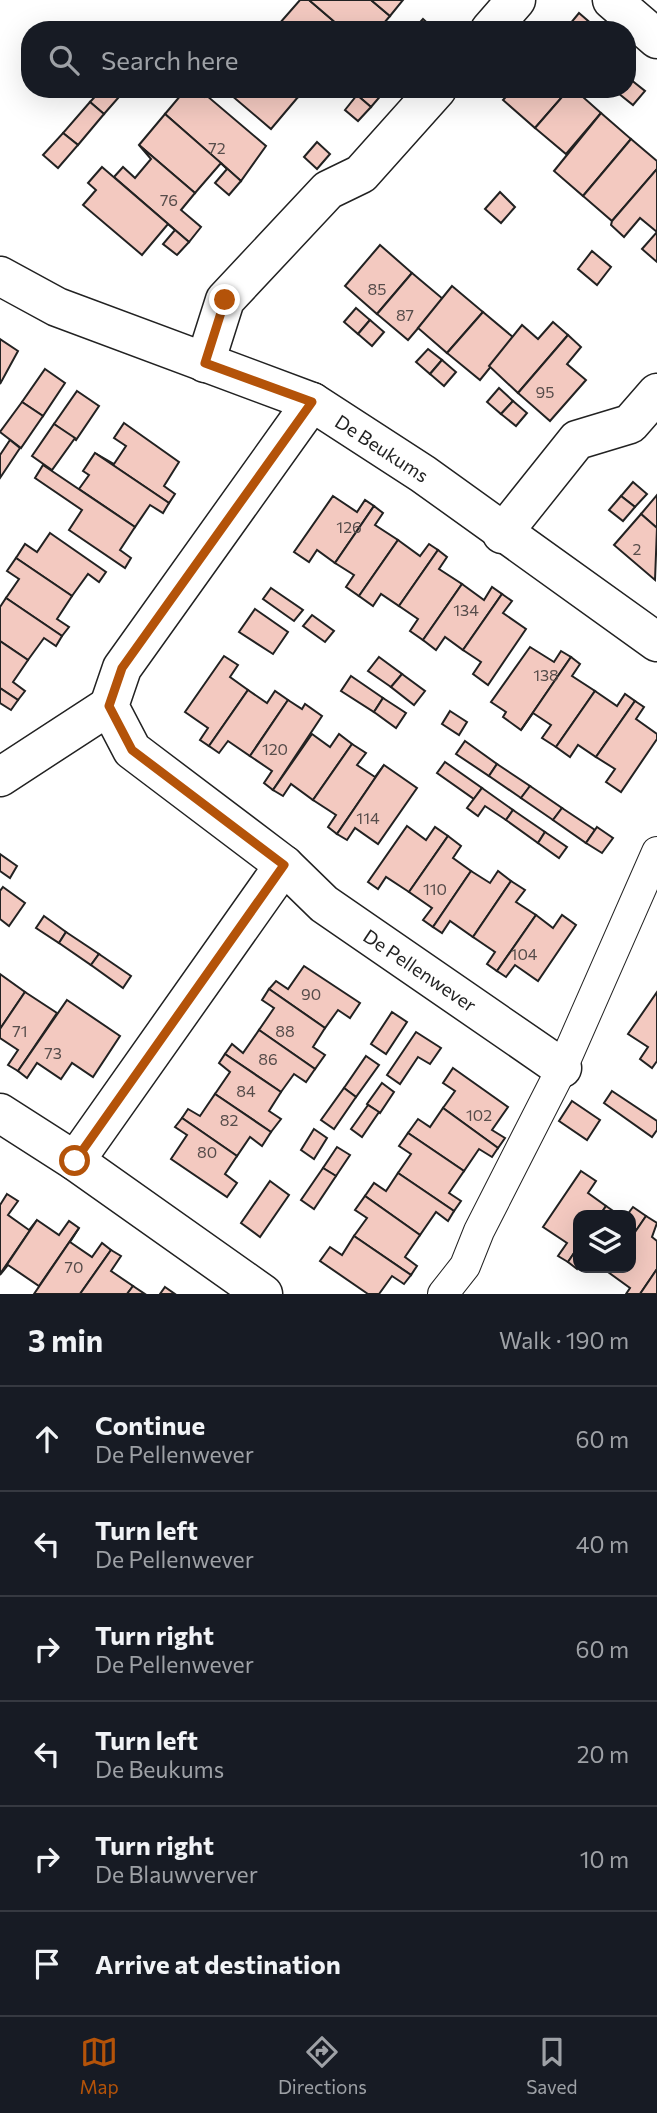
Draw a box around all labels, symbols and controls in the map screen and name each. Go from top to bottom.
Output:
search box [21,21,636,98]
icon: search [45,41,83,79]
text: Search here [101,44,239,75]
house number: 72 [208,138,226,157]
house number: 76 [160,190,178,209]
house number: 85 [368,279,386,298]
route end [209,284,240,315]
house number: 87 [396,305,414,324]
house number: 95 [536,382,554,401]
street label: De Beukums [331,409,433,487]
house number: 126 [336,517,362,536]
house number: 2 [633,539,642,558]
house number: 134 [453,600,479,619]
house number: 138 [533,665,559,684]
house number: 120 [262,739,288,758]
house number: 114 [356,808,380,827]
house number: 110 [423,879,447,898]
street label: De Pellenwever [359,924,481,1016]
house number: 104 [511,944,538,963]
house number: 90 [301,984,321,1003]
house number: 71 [12,1021,28,1040]
house number: 88 [275,1021,295,1040]
house number: 73 [44,1043,62,1062]
house number: 86 [258,1049,278,1068]
house number: 84 [236,1081,256,1100]
house number: 102 [466,1105,492,1124]
house number: 82 [220,1110,238,1129]
house number: 80 [197,1142,217,1161]
route start [59,1145,90,1176]
map controls [573,1210,636,1273]
button: layers [573,1210,636,1273]
house number: 70 [65,1257,83,1276]
text: 3 min [28,1321,103,1358]
text: Walk · 190 m [499,1326,629,1354]
text: Continue [95,1409,205,1440]
icon: ahead [28,1420,66,1458]
text: 60 m [576,1425,629,1453]
text: De Pellenwever [95,1440,254,1468]
text: Turn left [95,1514,198,1545]
icon: left [28,1525,66,1563]
text: 40 m [576,1530,629,1558]
text: De Pellenwever [95,1545,254,1573]
text: Turn right [95,1619,214,1650]
icon: right [28,1630,66,1668]
text: 60 m [576,1635,629,1663]
text: De Pellenwever [95,1650,254,1678]
text: Turn left [95,1724,198,1755]
icon: left [28,1735,66,1773]
text: 20 m [577,1740,629,1768]
text: De Beukums [95,1755,224,1783]
text: Turn right [95,1829,214,1860]
icon: right [28,1840,66,1878]
text: 10 m [580,1845,629,1873]
text: De Blauwverver [95,1860,258,1888]
icon: arrive [28,1945,66,1983]
text: Arrive at destination [95,1948,341,1979]
tab: Map [80,2033,119,2098]
tab: Directions [278,2033,367,2098]
tab: Saved [526,2033,577,2098]

